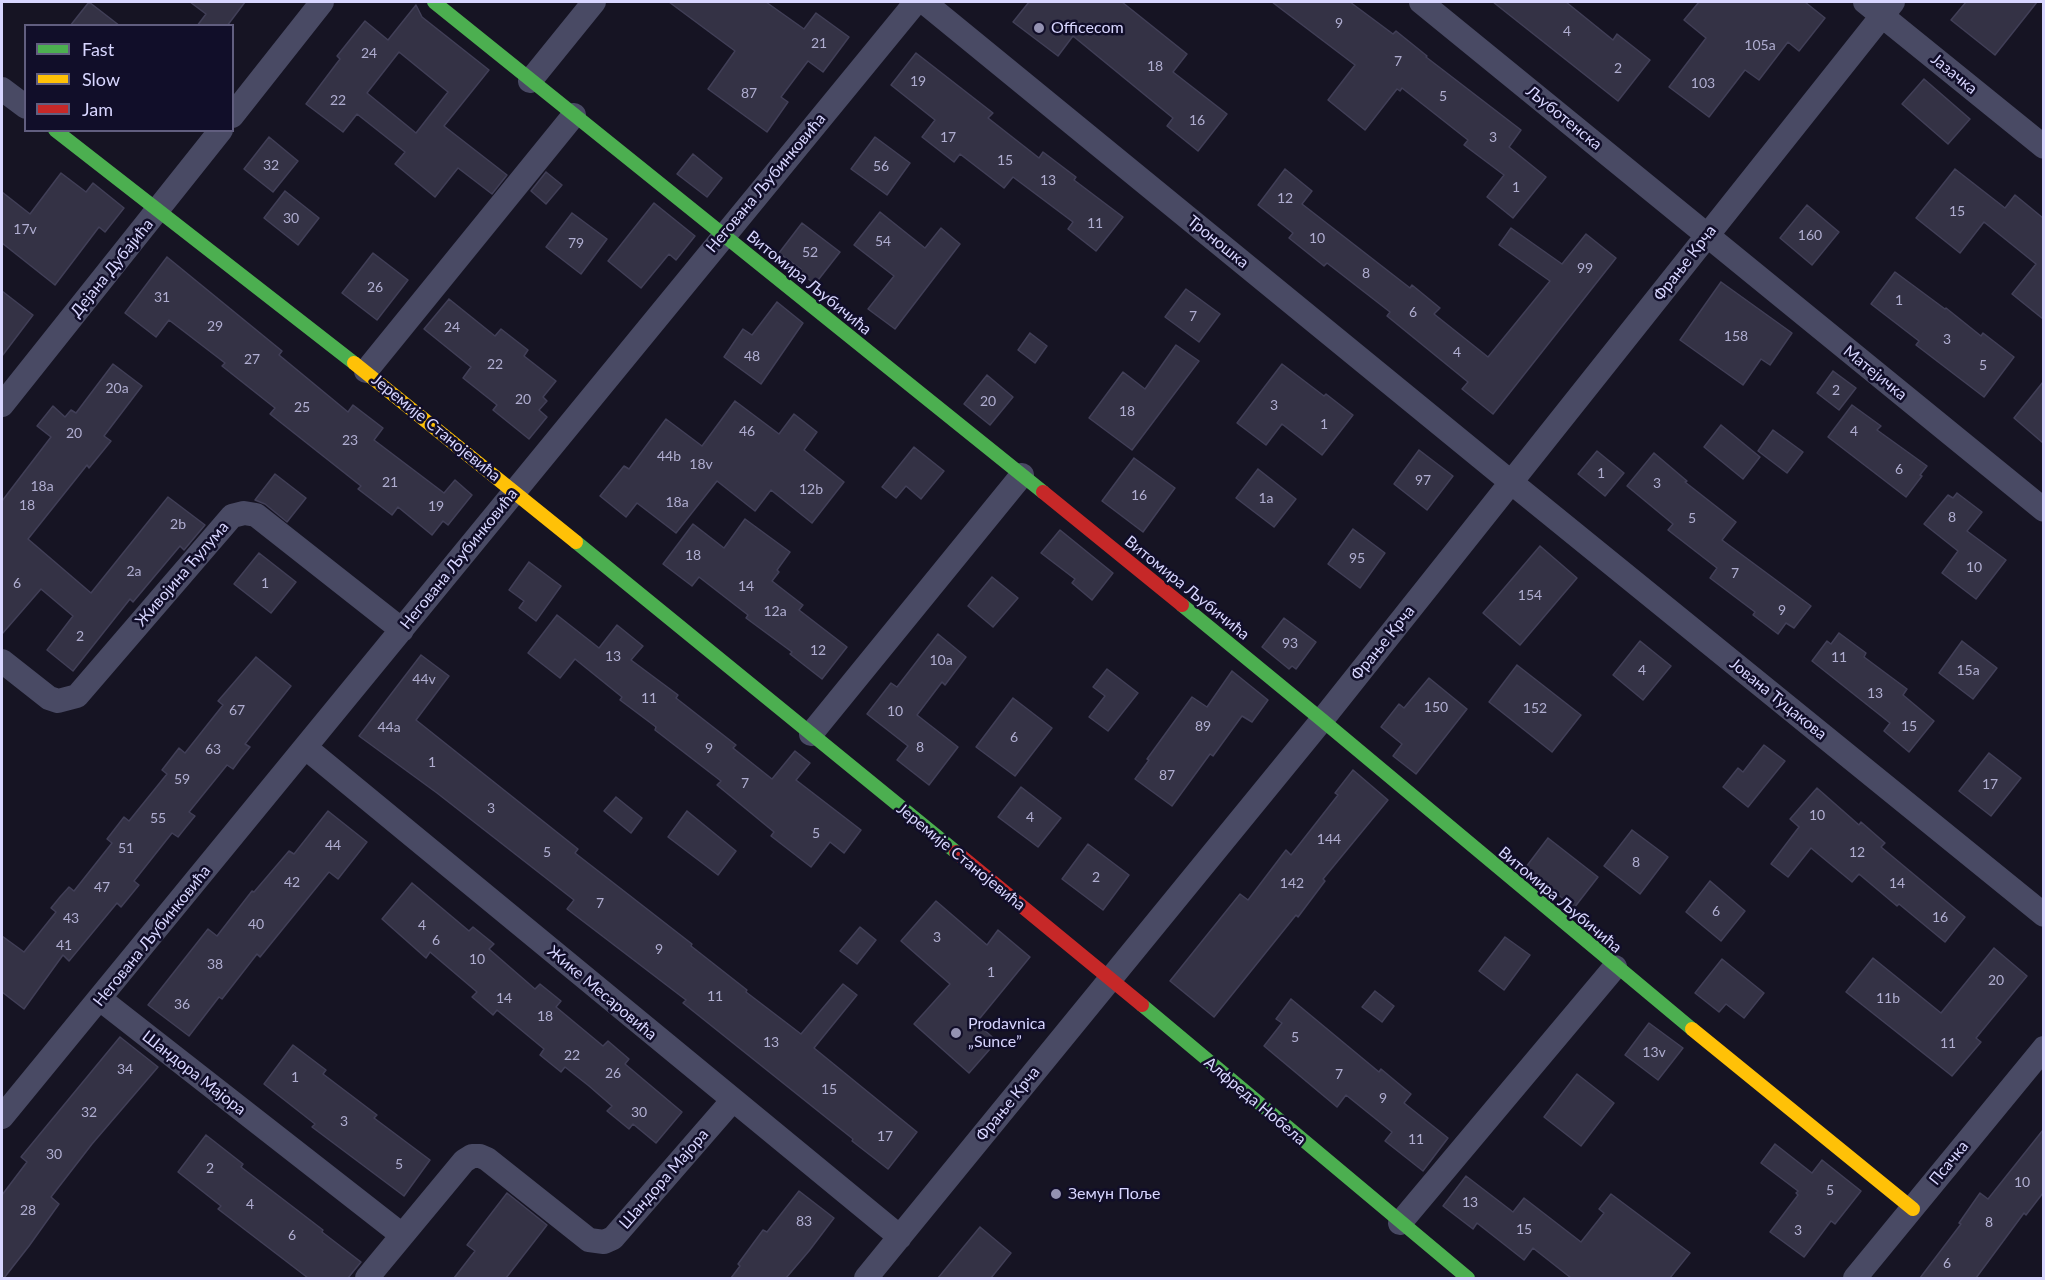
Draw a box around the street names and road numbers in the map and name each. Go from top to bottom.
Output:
street label: Јазачка [1927,50,1981,98]
street label: Љуботенска [1522,82,1606,154]
street label: Негована Љубинковића [702,109,830,257]
street label: Троношка [1184,212,1252,272]
street label: Дејана Дубајића [67,215,157,321]
street label: Фрање Крча [1650,221,1720,305]
street label: Витомира Љубичића [743,227,875,339]
street label: Матејичка [1839,342,1911,404]
street label: Јеремије Станојевића [368,370,504,486]
street label: Негована Љубинковића [396,485,522,633]
street label: Живојина Ћулума [131,518,233,630]
street label: Витомира Љубичића [1121,532,1253,644]
street label: Фрање Крча [1347,602,1419,684]
street label: Јована Туцакова [1726,654,1830,744]
street label: Јеремије Станојевића [893,799,1029,915]
street label: Витомира Љубичића [1494,843,1626,957]
street label: Негована Љубинковића [89,862,215,1010]
street label: Жике Месаровића [543,942,661,1044]
street label: Шандора Мајора [138,1027,250,1119]
street label: Алфреда Нобела [1200,1053,1310,1149]
street label: Фрање Крча [972,1063,1044,1145]
street label: Шандора Мајора [615,1125,713,1233]
street label: Псачка [1925,1137,1973,1189]

